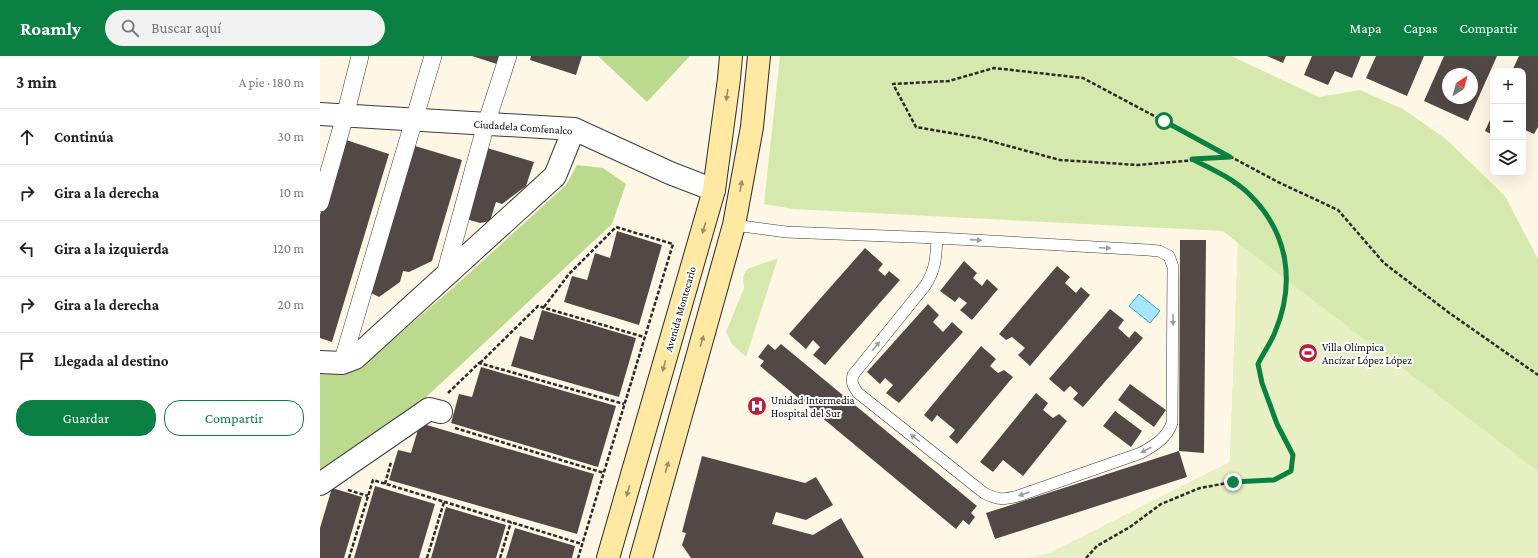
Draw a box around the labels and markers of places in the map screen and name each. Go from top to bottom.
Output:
place label: Villa Olímpica Ancízar López López [1322,341,1412,367]
sports icon: Villa Olímpica Ancízar López López [1297,342,1319,364]
place label: Unidad Intermedia Hospital del Sur [771,394,855,420]
hospital icon: Unidad Intermedia Hospital del Sur [746,395,768,417]

